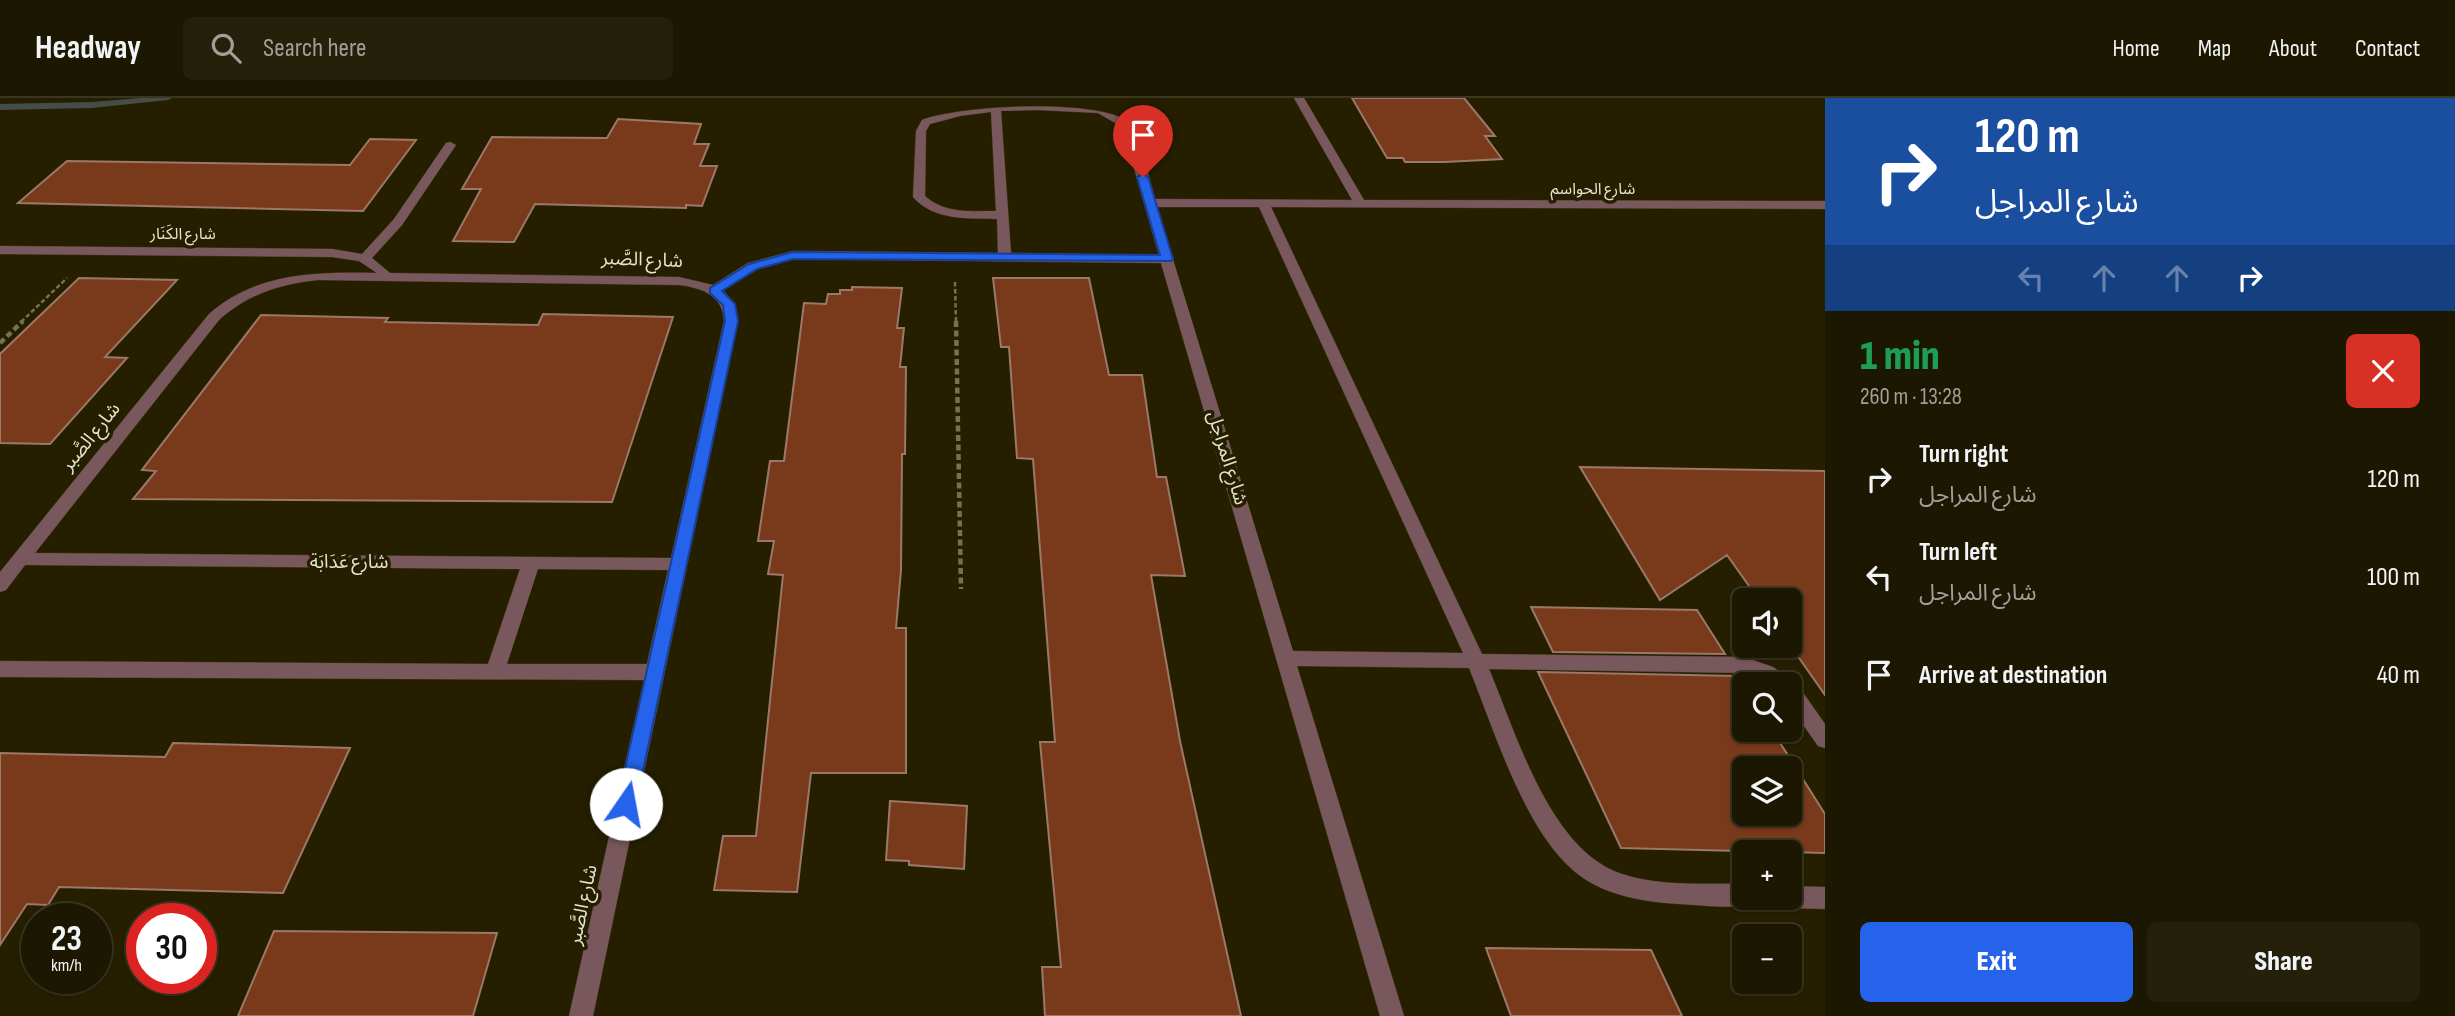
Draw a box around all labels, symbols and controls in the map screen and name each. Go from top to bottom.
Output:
search box [183,17,673,80]
text: Headway [35,28,141,68]
icon: search [207,29,245,67]
text: Search here [263,33,366,64]
text: Home [2112,34,2160,63]
text: Map [2198,34,2231,63]
text: About [2269,34,2317,63]
text: Contact [2355,34,2420,63]
pin [1113,105,1173,177]
text: 120 m [1975,108,2080,167]
icon: arrive [1124,116,1162,154]
icon: right [1860,126,1951,217]
street label: شارع الحواسم [1551,180,1635,201]
text: شارع المراجل [1975,183,2139,222]
street label: شارع الكَنَار [149,224,216,246]
street label: شارع الصَّبر [600,247,683,274]
icon: left [2012,259,2050,297]
icon: ahead [2085,259,2123,297]
icon: ahead [2158,259,2196,297]
icon: right [2231,259,2269,297]
text: 1 min [1860,331,1940,382]
button: close [2346,334,2420,408]
text: 260 m · 13:28 [1860,383,1962,411]
street label: شارع الصَّبر [56,398,126,477]
street label: شارع المراجل [1201,408,1252,508]
text: Turn right [1919,439,2008,470]
icon: right [1860,460,1898,498]
text: 120 m [2367,464,2420,495]
text: شارع المراجل [1919,481,2037,509]
text: Turn left [1919,537,1997,568]
street label: شارع عَدَابَة [310,551,388,575]
icon: left [1860,558,1898,596]
text: 100 m [2367,562,2420,593]
text: شارع المراجل [1919,579,2037,607]
map controls [1732,588,1802,994]
button: sound [1732,588,1802,658]
icon: arrive [1860,656,1898,694]
text: Arrive at destination [1919,660,2107,691]
text: 40 m [2377,660,2420,691]
button: search [1732,672,1802,742]
button: layers [1732,756,1802,826]
position arrow [589,767,663,841]
button: + [1732,840,1802,910]
street label: شارع الصَّبر [563,863,604,948]
speed limit sign: 30 [126,903,217,994]
text: 23 [51,918,82,961]
button: Exit [1860,922,2133,1002]
button: Share [2147,922,2420,1002]
button: − [1732,924,1802,994]
text: km/h [51,955,82,976]

